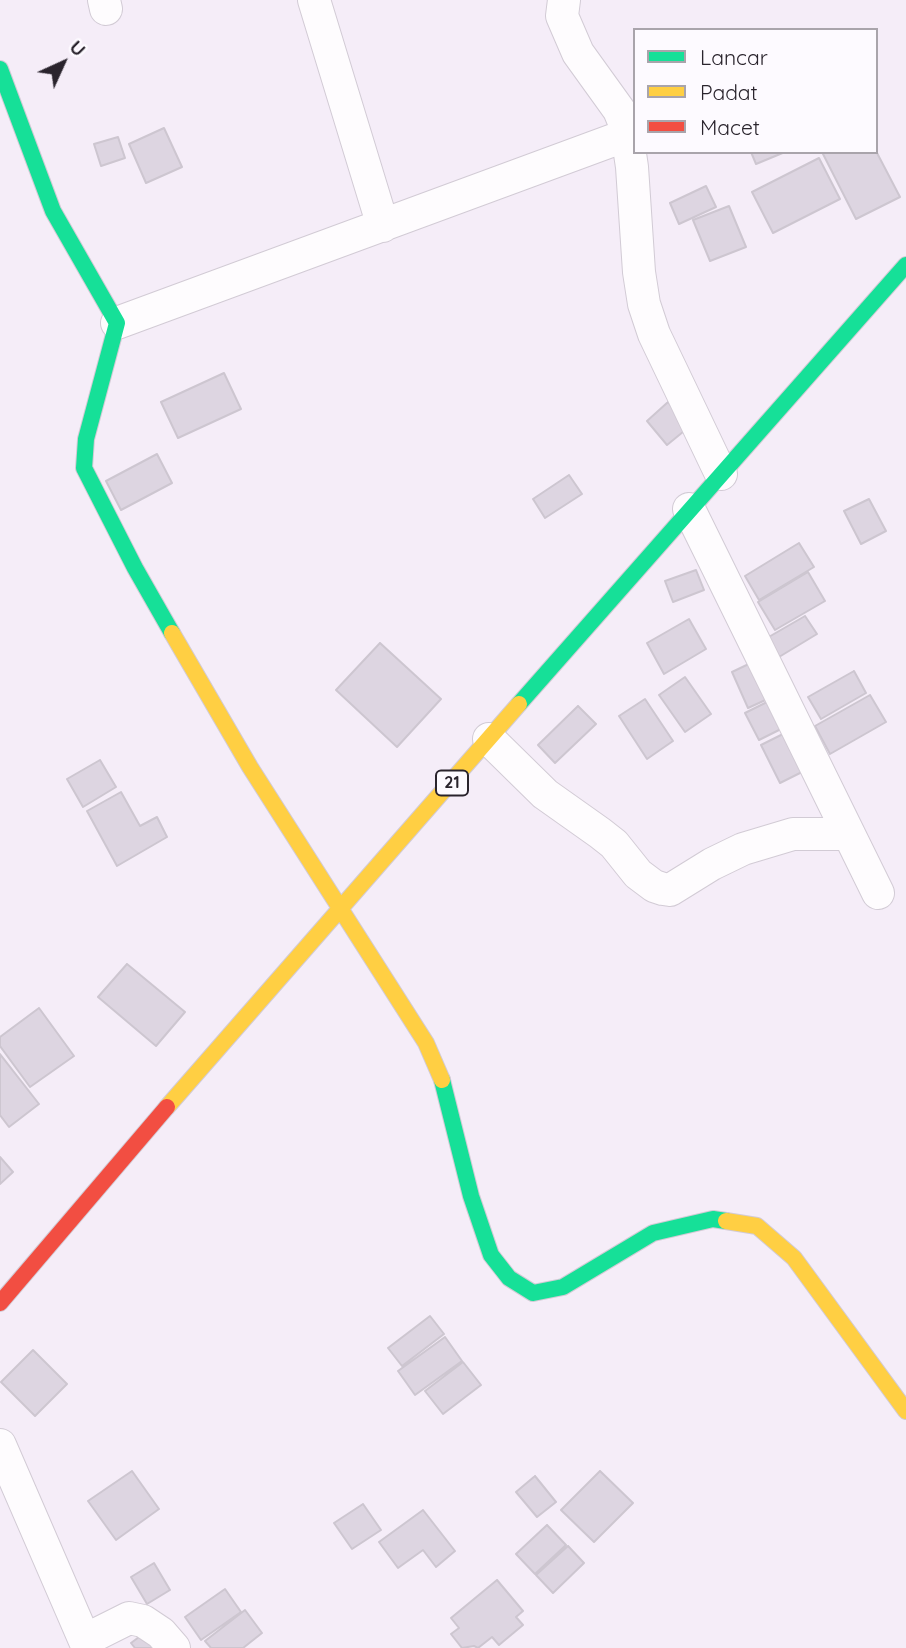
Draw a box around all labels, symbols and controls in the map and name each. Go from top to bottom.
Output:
north arrow [28,28,98,98]
legend [633,28,878,154]
text: U [65,35,91,61]
text: Lancar [700,44,768,70]
text: Padat [700,79,758,105]
text: Macet [700,114,760,140]
road number: 21 [436,770,468,796]

